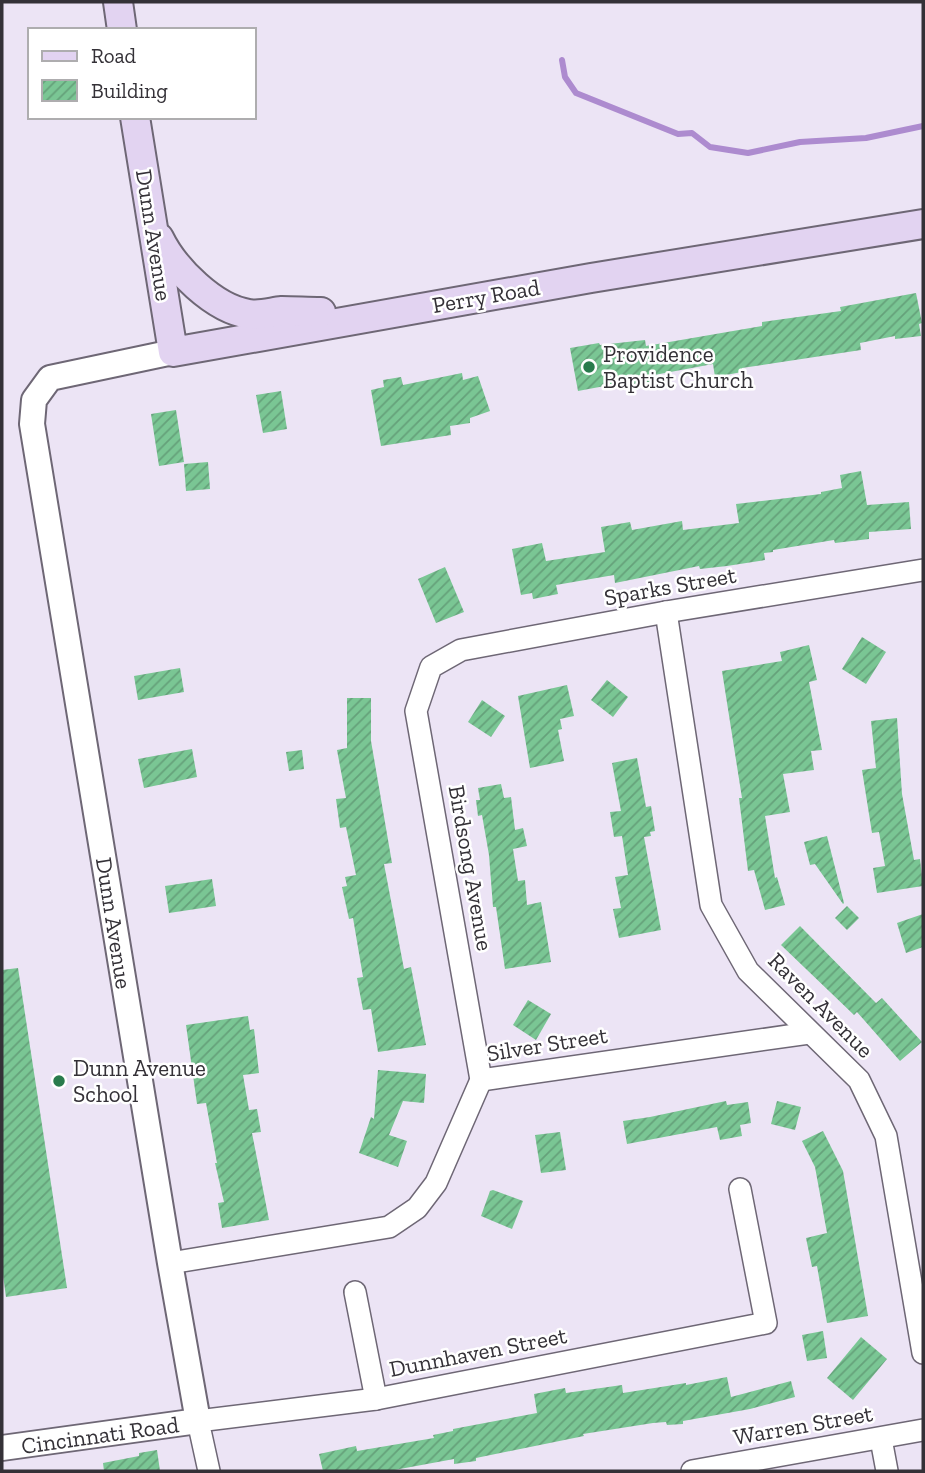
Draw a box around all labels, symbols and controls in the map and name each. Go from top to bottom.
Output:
legend [28,28,256,119]
text: Road [91,43,137,68]
text: Building [91,78,168,103]
street label: Dunn Avenue [130,167,178,303]
street label: Perry Road [430,273,542,319]
place label: Providence Baptist Church [603,340,753,394]
marker: Providence Baptist Church [581,359,597,375]
street label: Sparks Street [602,561,739,611]
street label: Birdsong Avenue [443,783,499,953]
street label: Dunn Avenue [90,855,138,991]
street label: Raven Avenue [762,946,880,1064]
street label: Silver Street [485,1021,610,1067]
place label: Dunn Avenue School [73,1054,206,1108]
marker: Dunn Avenue School [51,1073,67,1089]
street label: Dunnhaven Street [387,1321,570,1383]
street label: Warren Street [731,1399,875,1451]
street label: Cincinnati Road [19,1410,181,1460]

